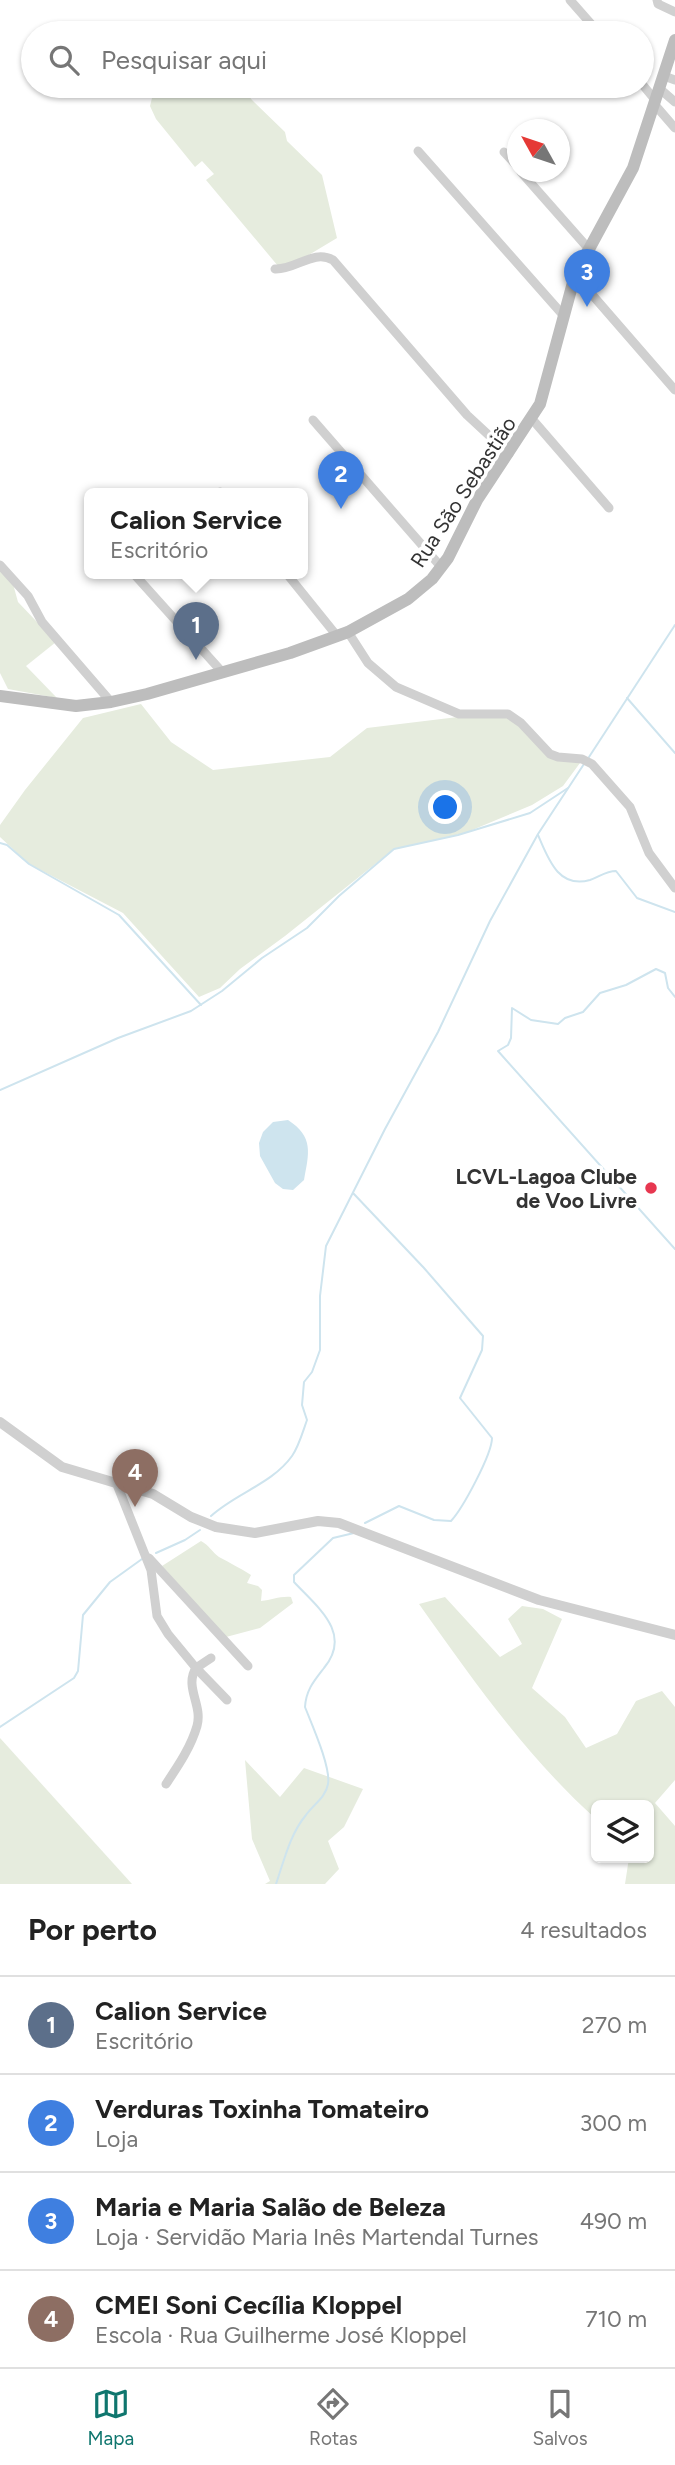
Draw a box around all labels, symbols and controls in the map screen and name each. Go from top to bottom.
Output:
search box [21,21,654,98]
icon: search [45,41,83,79]
text: Pesquisar aqui [101,44,267,76]
north arrow [507,119,570,182]
pin: 3 [564,249,610,307]
street label: Rua São Sebastião [405,412,521,572]
pin: 2 [318,451,364,509]
popup [84,488,308,579]
text: Calion Service [110,504,282,536]
text: Escritório [110,536,208,564]
pin: 1 [173,602,219,660]
your location [428,790,462,824]
place label: LCVL-Lagoa Clube de Voo Livre [456,1164,637,1213]
marker: LCVL-Lagoa Clube de Voo Livre [643,1180,659,1196]
pin: 4 [112,1449,158,1507]
map controls [591,1800,654,1863]
button: layers [591,1800,654,1863]
text: Por perto [28,1911,157,1948]
text: 4 resultados [520,1916,647,1944]
text: Calion Service [95,1995,267,2027]
text: 1 [46,2011,56,2039]
text: 270 m [582,2011,647,2039]
text: Escritório [95,2027,193,2055]
text: Verduras Toxinha Tomateiro [95,2093,429,2125]
text: 2 [44,2109,58,2137]
text: 300 m [580,2109,647,2137]
text: Loja [95,2125,138,2153]
text: Maria e Maria Salão de Beleza [95,2191,446,2223]
text: 3 [45,2207,57,2235]
text: 490 m [580,2207,647,2235]
text: Loja · Servidão Maria Inês Martendal Turnes [95,2223,538,2251]
text: CMEI Soni Cecília Kloppel [95,2289,402,2321]
text: 4 [44,2305,58,2333]
text: 710 m [585,2305,647,2333]
text: Escola · Rua Guilherme José Kloppel [95,2321,467,2349]
tab: Mapa [87,2385,134,2450]
tab: Rotas [309,2385,358,2450]
tab: Salvos [532,2385,588,2450]

